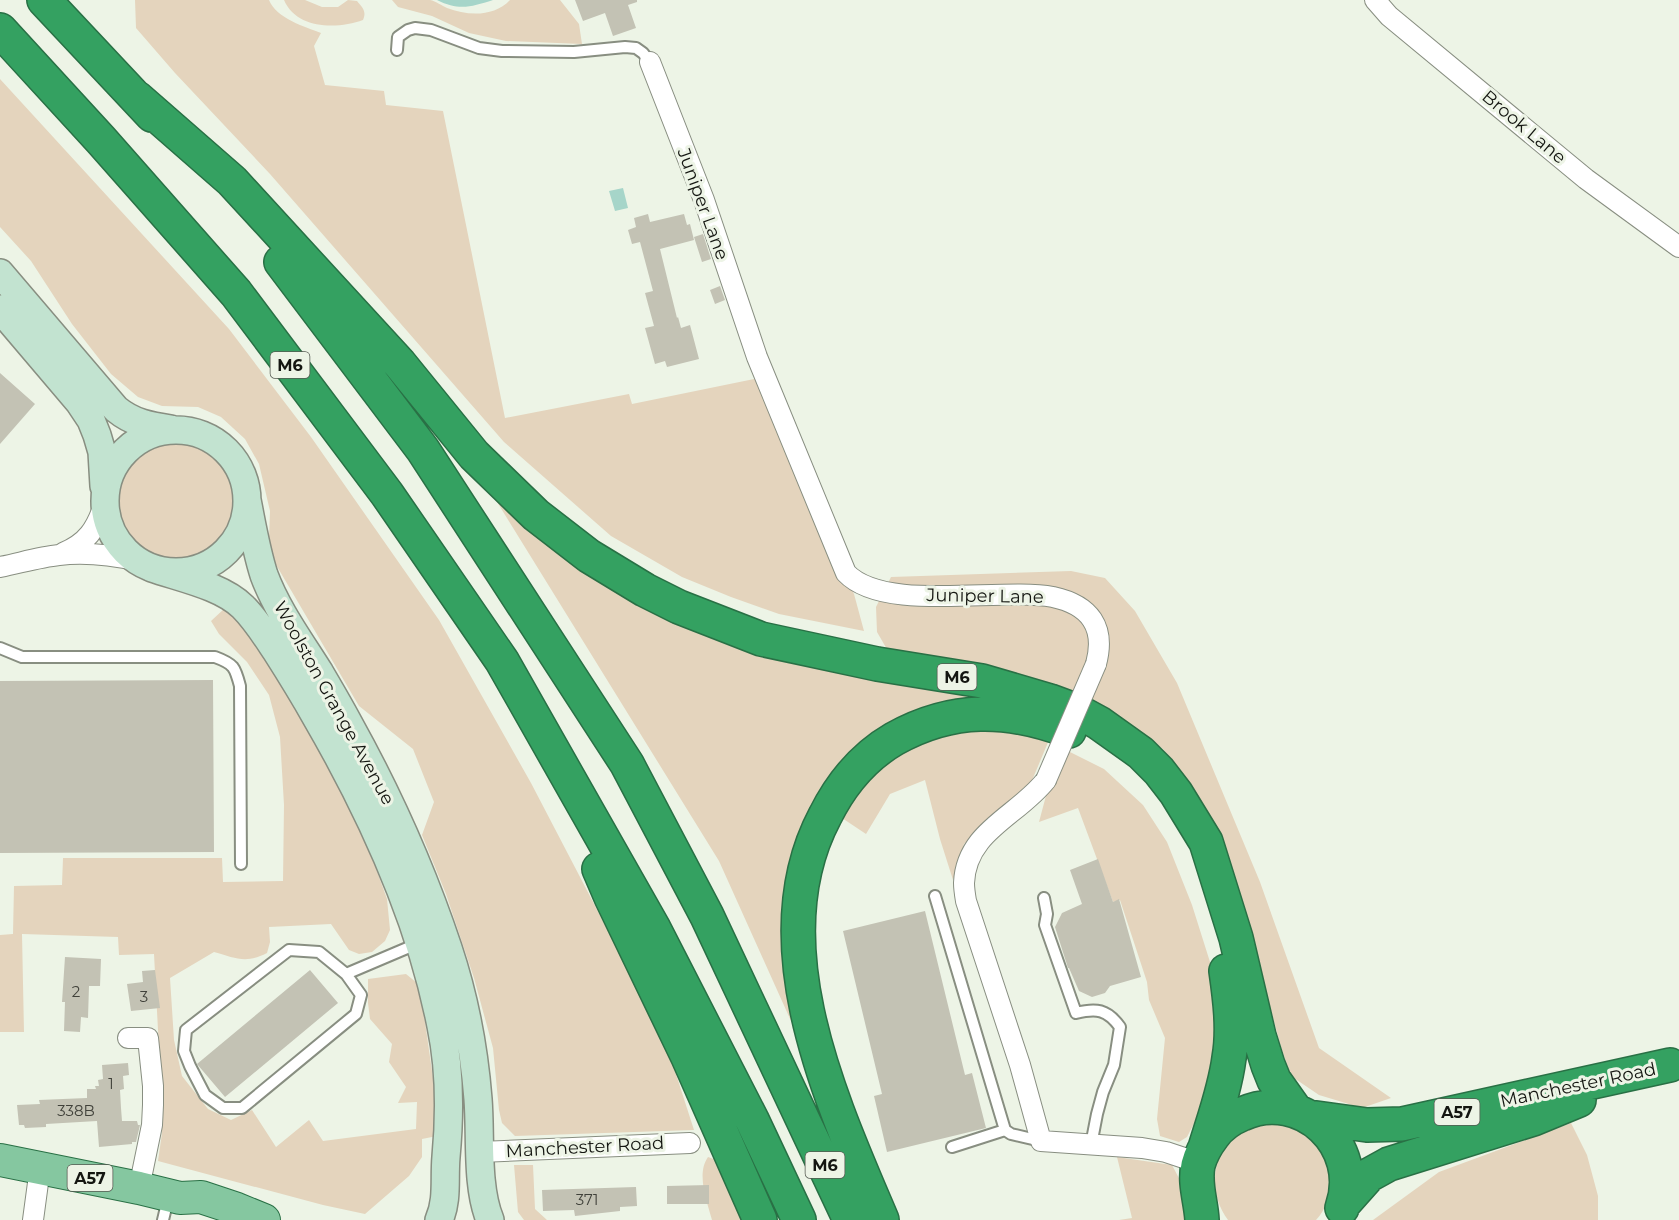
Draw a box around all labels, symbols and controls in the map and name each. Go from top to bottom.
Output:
street label: Brook Lane [1478,86,1571,169]
street label: Juniper Lane [672,144,733,263]
road number: M6 [270,352,310,378]
street label: Juniper Lane [925,584,1044,608]
street label: Woolston Grange Avenue [269,597,399,809]
road number: M6 [938,664,976,690]
house number: 2 [72,982,80,1001]
house number: 3 [140,987,148,1006]
street label: Manchester Road [1498,1058,1658,1112]
house number: 1 [108,1074,114,1093]
road number: A57 [1434,1099,1480,1125]
house number: 338B [57,1101,95,1120]
street label: Manchester Road [505,1132,665,1162]
road number: M6 [806,1152,844,1178]
road number: A57 [68,1165,112,1191]
house number: 371 [576,1190,598,1209]

